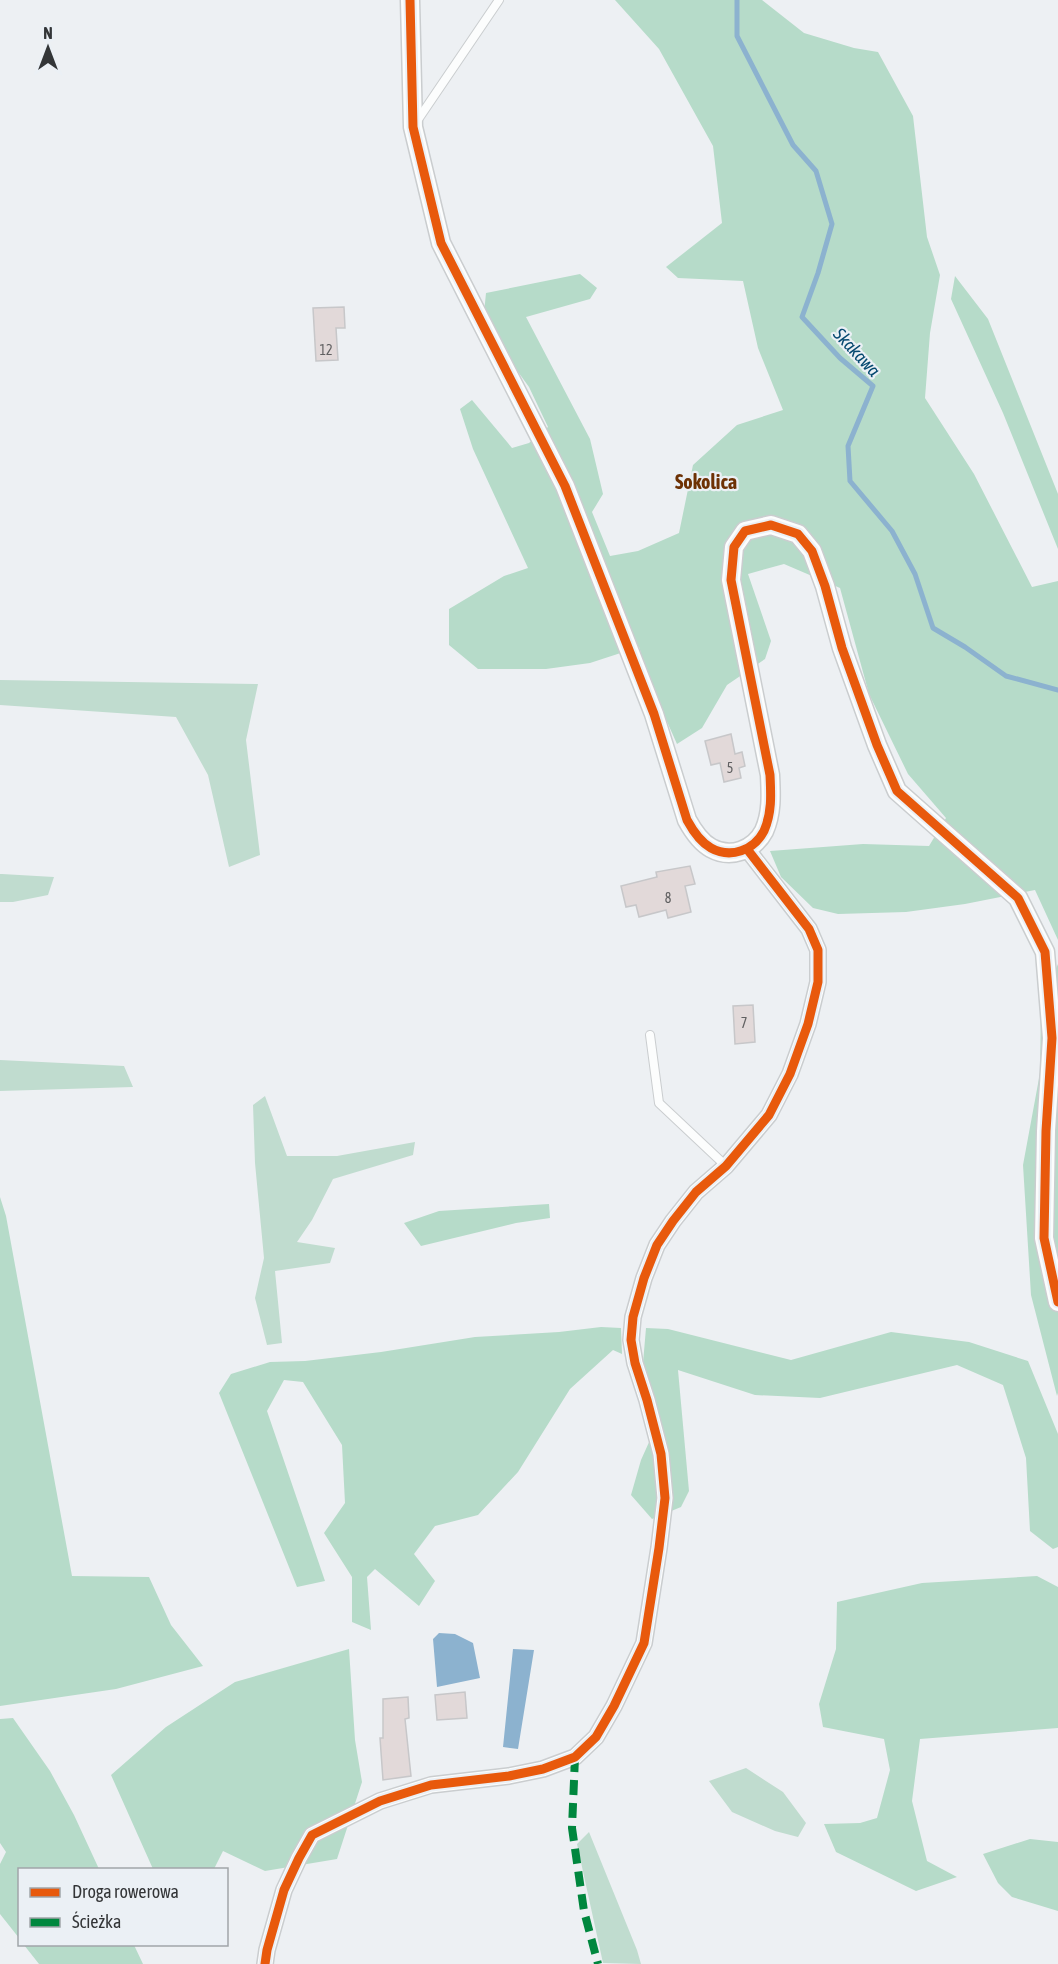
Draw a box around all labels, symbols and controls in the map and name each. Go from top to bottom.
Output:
north arrow [18,18,78,78]
text: N [43,24,53,42]
water label: Skakawa [829,323,885,381]
house number: 12 [319,342,333,358]
district label: Sokolica [675,470,737,493]
house number: 5 [727,760,733,776]
house number: 8 [665,890,672,906]
house number: 7 [741,1015,747,1031]
legend [18,1868,228,1946]
text: Droga rowerowa [72,1881,179,1902]
text: Ścieżka [72,1911,121,1932]

